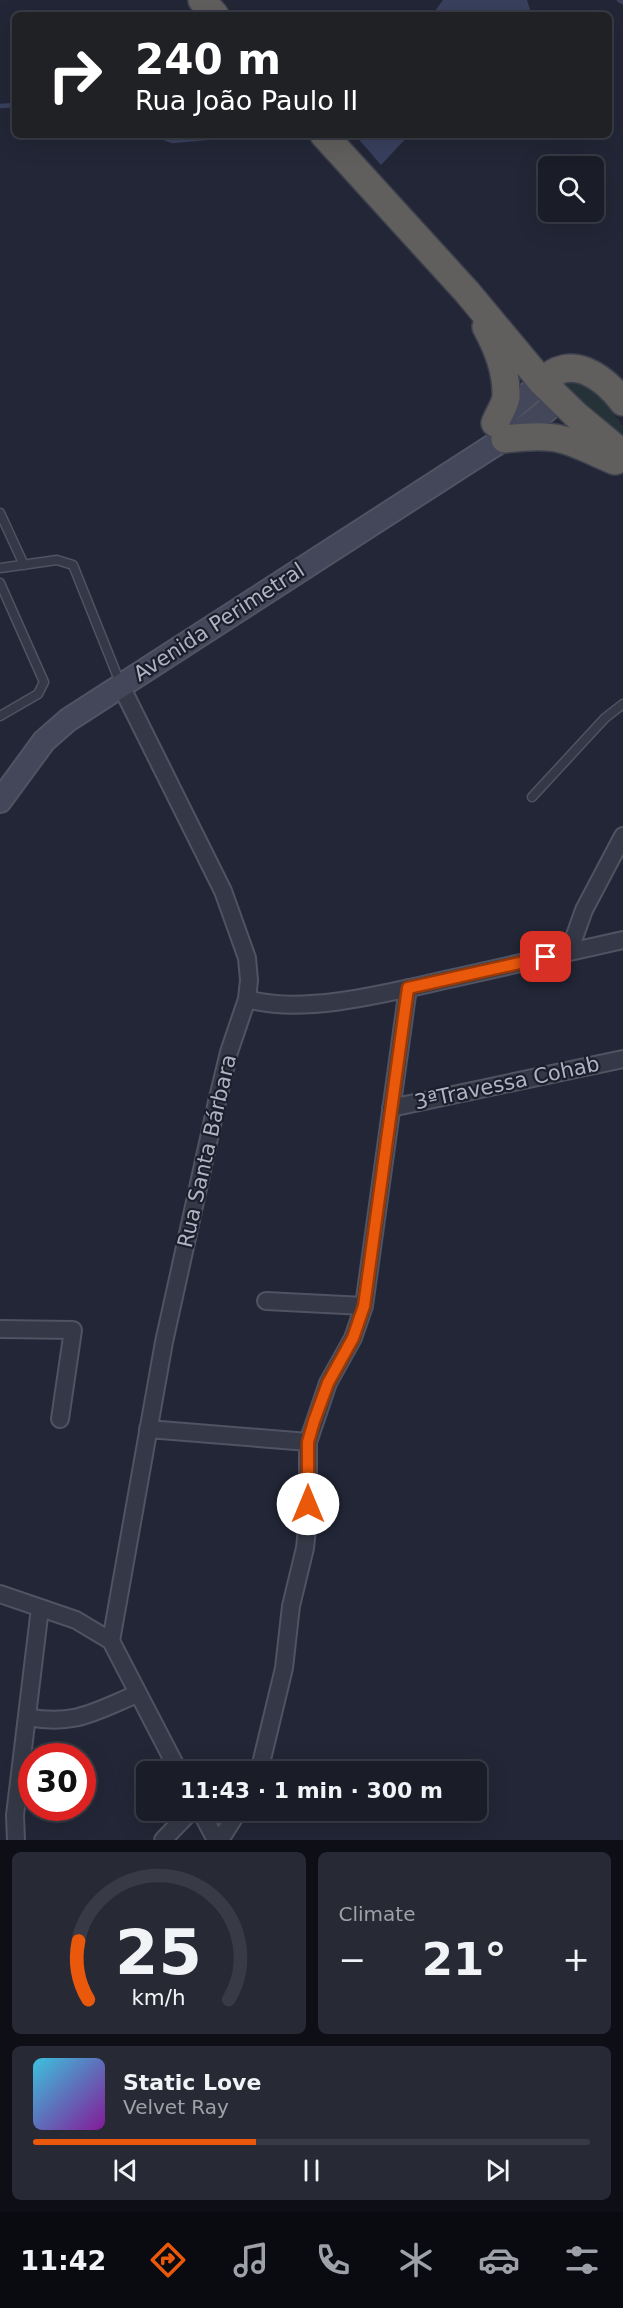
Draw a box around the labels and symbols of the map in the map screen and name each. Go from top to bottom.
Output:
street label: Avenida Perimetral [129,558,309,686]
pin [520,931,571,982]
street label: Rua Santa Bárbara [173,1052,241,1250]
street label: 3ªTravessa Cohab [412,1052,602,1114]
position arrow [276,1472,340,1536]
speed limit sign: 30 [18,1743,96,1821]

